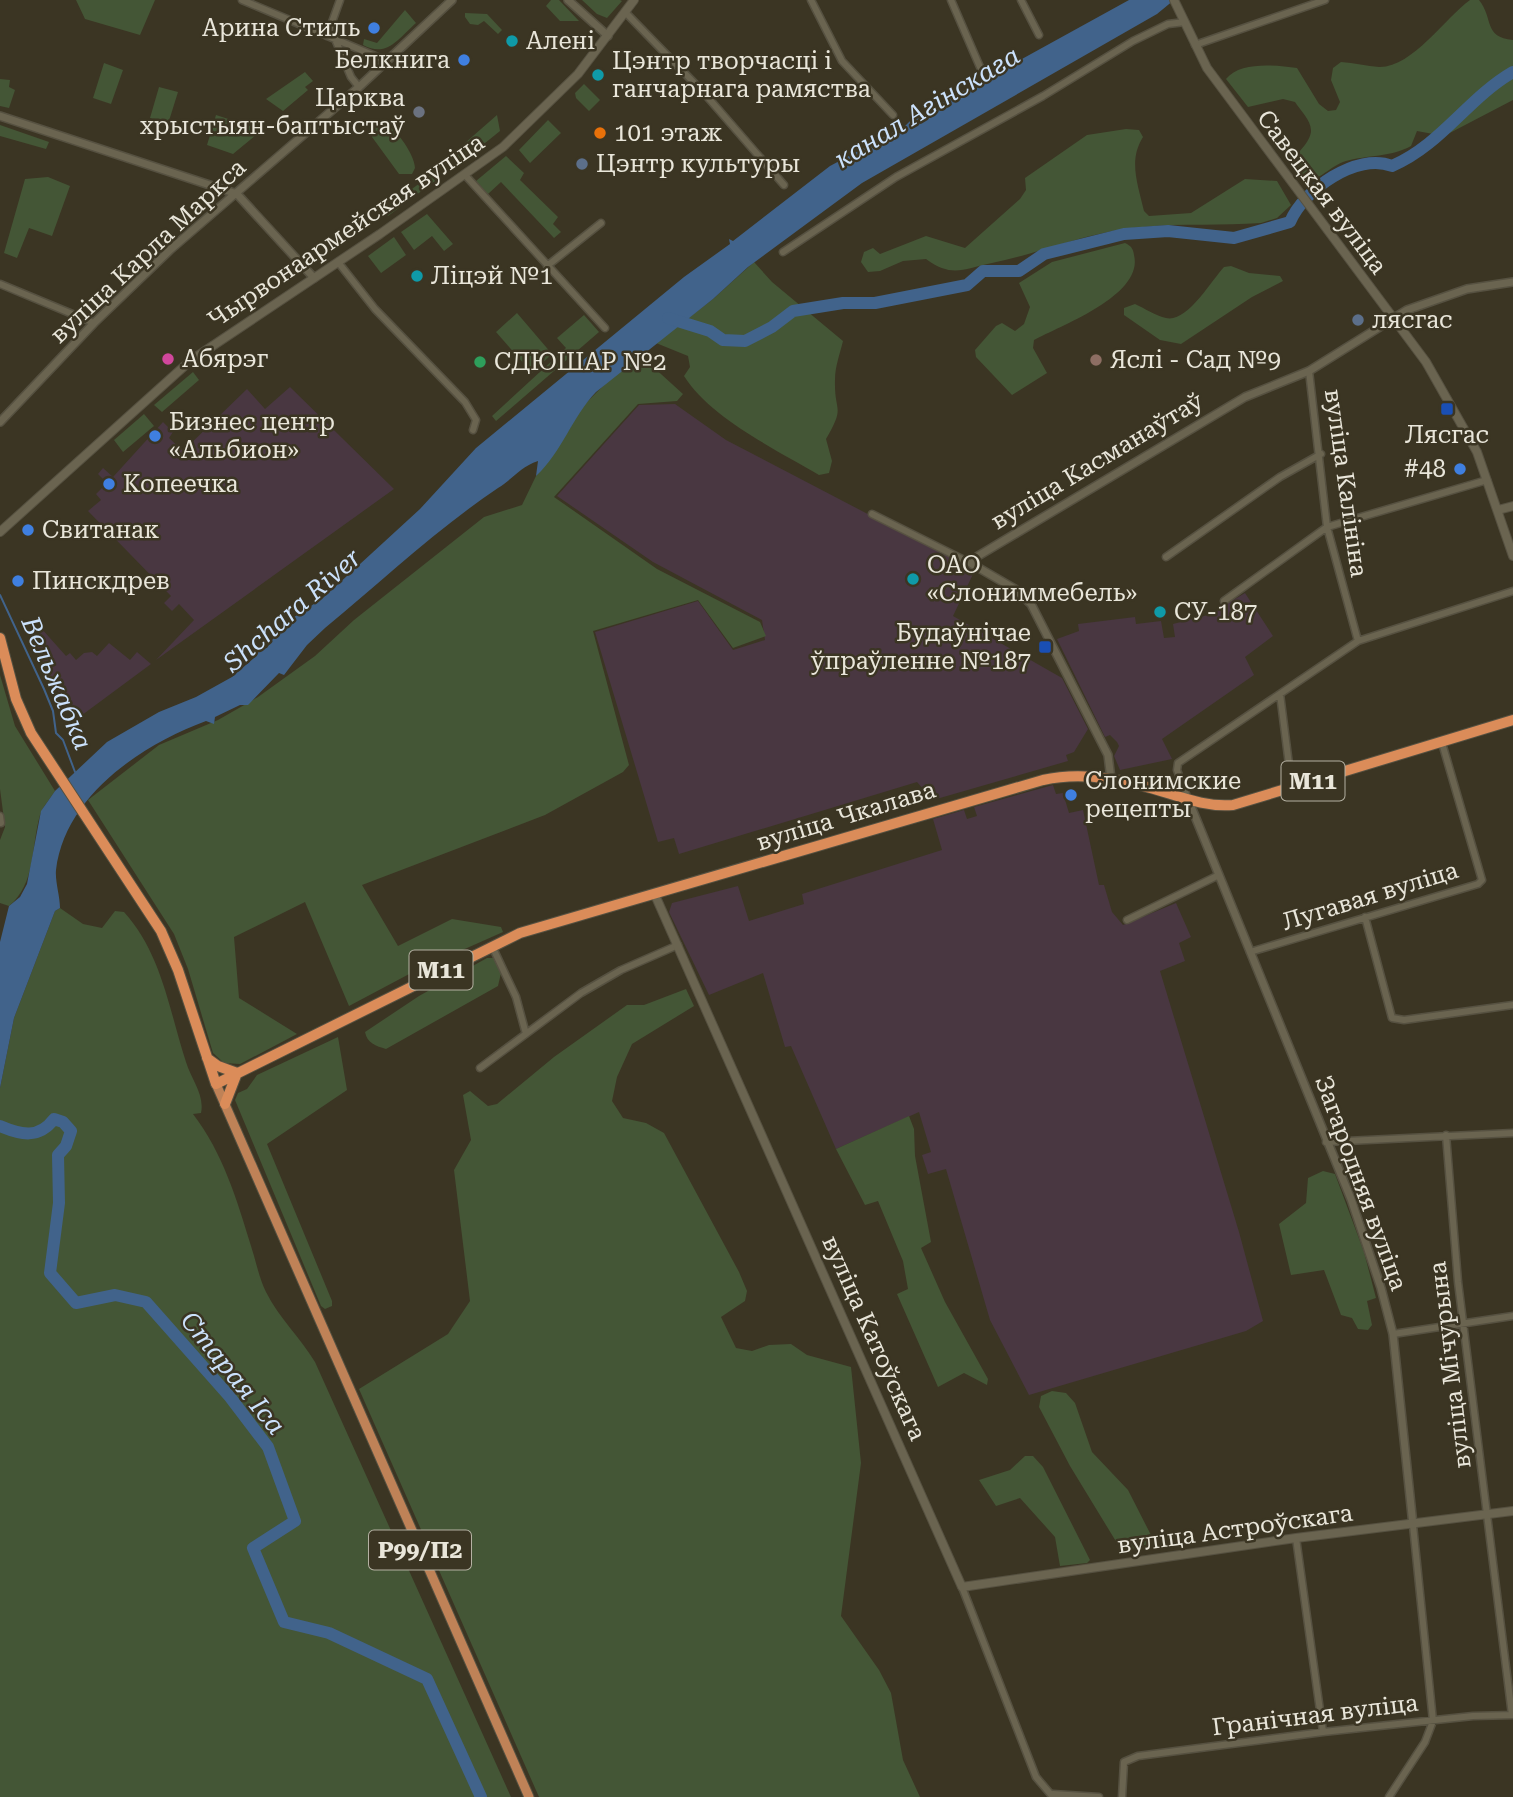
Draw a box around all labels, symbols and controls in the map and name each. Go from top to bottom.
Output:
place label: Арина Стиль [202,14,360,42]
marker: Арина Стиль [366,20,382,36]
place label: Алені [526,27,595,55]
marker: Алені [504,33,520,49]
water label: канал Агінскага [829,40,1025,174]
place label: Белкнига [334,46,450,74]
place label: Цэнтр творчасці і ганчарнага рамяства [612,47,871,103]
marker: Белкнига [456,52,472,68]
marker: Цэнтр творчасці і ганчарнага рамяства [590,67,606,83]
place label: Царква хрыстыян-баптыстаў [140,84,406,140]
marker: Царква хрыстыян-баптыстаў [411,104,427,120]
street label: Савецкая вуліца [1251,104,1393,280]
place label: 101 этаж [614,119,722,147]
marker: 101 этаж [592,125,608,141]
street label: Чырвонаармейская вуліца [202,128,490,334]
place label: Цэнтр культуры [596,150,800,178]
street label: вуліца Карла Маркса [45,153,251,349]
marker: Цэнтр культуры [574,156,590,172]
place label: Ліцэй №1 [431,262,553,290]
marker: Ліцэй №1 [409,268,425,284]
place label: лясгас [1372,306,1452,334]
marker: лясгас [1350,312,1366,328]
place label: Абярэг [182,345,269,373]
place label: Яслі - Сад №9 [1110,346,1281,374]
place label: СДЮШАР №2 [494,348,666,376]
marker: Абярэг [160,351,176,367]
marker: Яслі - Сад №9 [1088,352,1104,368]
marker: СДЮШАР №2 [472,354,488,370]
street label: вуліца Касманаўтаў [986,386,1209,535]
street label: вуліца Калініна [1319,387,1373,579]
marker: Лясгас [1439,401,1455,417]
place label: Бизнес центр «Альбион» [169,408,335,464]
place label: Лясгас [1405,421,1489,449]
marker: Бизнес центр «Альбион» [147,428,163,444]
place label: #48 [1404,455,1446,483]
marker: #48 [1452,461,1468,477]
place label: Копеечка [123,470,238,498]
marker: Копеечка [101,476,117,492]
place label: Свитанак [42,516,159,544]
marker: Свитанак [20,522,36,538]
water label: Shchara River [216,542,367,678]
place label: ОАО «Слониммебель» [927,551,1137,607]
place label: Пинскдрев [32,567,170,595]
marker: ОАО «Слониммебель» [905,571,921,587]
marker: Пинскдрев [10,573,26,589]
place label: СУ-187 [1174,598,1257,626]
marker: СУ-187 [1152,604,1168,620]
water label: Вельжабка [15,611,99,754]
place label: Будаўнічае ўпраўленне №187 [811,619,1031,675]
marker: Будаўнічае ўпраўленне №187 [1037,639,1053,655]
road number: М11 [1282,762,1344,800]
place label: Слонимские рецепты [1085,767,1241,823]
street label: вуліца Чкалава [753,775,939,857]
marker: Слонимские рецепты [1063,787,1079,803]
street label: Лугавая вуліца [1279,856,1461,936]
road number: М11 [410,951,472,990]
street label: Загародняя вуліца [1309,1072,1413,1294]
street label: вуліца Катоўскага [816,1231,932,1445]
street label: вуліца Мічурына [1423,1260,1477,1470]
water label: Старая Іса [174,1306,292,1440]
street label: вуліца Астроўскага [1115,1499,1355,1559]
road number: Р99/П2 [369,1530,471,1569]
street label: Гранічная вуліца [1210,1688,1420,1742]

